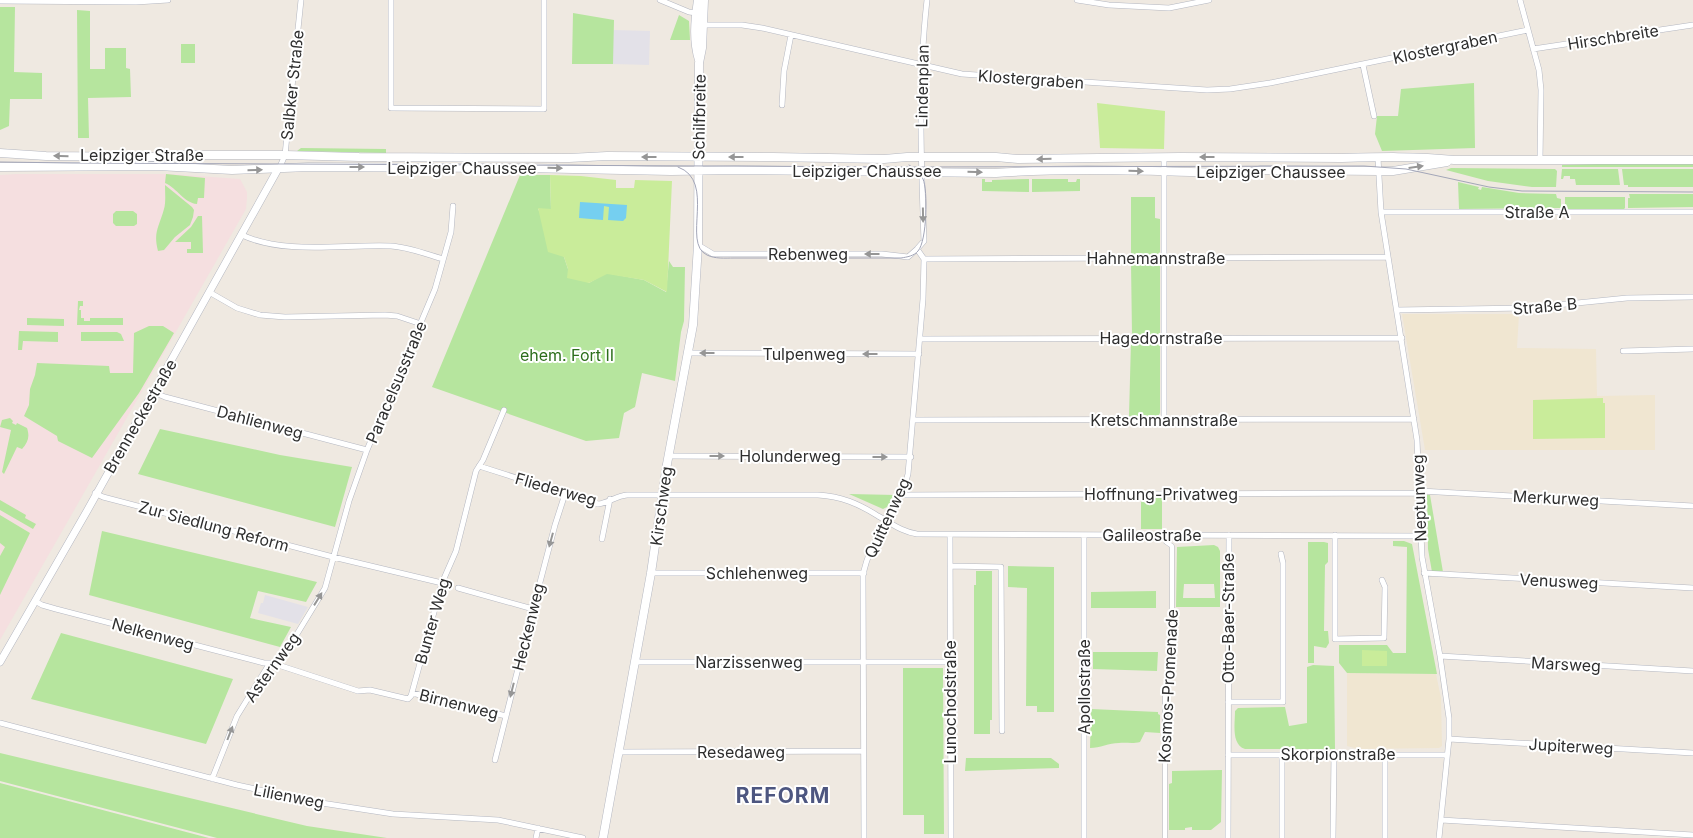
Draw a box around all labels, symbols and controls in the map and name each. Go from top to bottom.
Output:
street label: Hirschbreite [1566,20,1660,54]
street label: Klostergraben [1391,26,1499,68]
street label: Salbker Straße [276,29,308,141]
street label: Lindenplan [911,44,933,128]
street label: Klostergraben [977,65,1085,93]
street label: Schilfbreite [688,74,710,160]
street label: Leipziger Straße [80,145,204,165]
one-way arrow [53,152,69,160]
one-way arrow [641,153,657,161]
one-way arrow [727,153,743,161]
one-way arrow [1198,153,1214,161]
one-way arrow [1036,155,1052,163]
street label: Leipziger Chaussee [387,158,537,178]
street label: Leipziger Chaussee [792,161,942,181]
street label: Leipziger Chaussee [1196,162,1346,182]
one-way arrow [349,163,365,171]
one-way arrow [1409,163,1425,171]
one-way arrow [547,164,563,172]
one-way arrow [247,166,263,174]
one-way arrow [1129,167,1145,175]
one-way arrow [967,168,983,176]
street label: Straße A [1504,202,1570,222]
one-way arrow [919,207,927,223]
street label: Rebenweg [768,244,848,264]
street label: Hahnemannstraße [1087,248,1225,268]
one-way arrow [863,250,879,258]
street label: Straße B [1512,293,1578,319]
street label: Paracelsusstraße [361,318,431,446]
street label: Hagedornstraße [1099,328,1223,348]
street label: Tulpenweg [762,344,846,364]
park label: ehem. Fort II [520,345,614,365]
one-way arrow [699,349,715,357]
one-way arrow [862,350,878,358]
street label: Brenneckestraße [99,355,181,477]
street label: Dahlienweg [215,401,305,443]
street label: Kretschmannstraße [1090,410,1238,430]
street label: Holunderweg [739,446,841,466]
one-way arrow [709,452,725,460]
one-way arrow [872,453,888,461]
street label: Neptunweg [1407,454,1431,542]
street label: Kirschweg [646,465,676,547]
street label: Fliederweg [513,468,599,510]
street label: Quittenweg [860,475,914,561]
street label: Hoffnung-Privatweg [1084,484,1238,504]
street label: Merkurweg [1512,486,1600,510]
street label: Zur Siedlung Reform [136,496,292,556]
street label: Galileostraße [1102,525,1202,545]
one-way arrow [547,533,555,548]
street label: Otto-Baer-Straße [1218,553,1238,683]
street label: Schlehenweg [706,563,808,583]
street label: Venusweg [1519,569,1599,593]
street label: Bunter Weg [410,576,454,666]
street label: Heckenweg [507,581,549,673]
one-way arrow [313,593,323,606]
street label: Kosmos-Promenade [1154,609,1182,763]
street label: Nelkenweg [110,613,196,655]
street label: Asternweg [240,628,304,706]
street label: Apollostraße [1074,639,1094,735]
street label: Lunochodstraße [940,640,960,764]
street label: Narzissenweg [695,652,803,672]
street label: Marsweg [1531,652,1601,676]
one-way arrow [508,683,516,698]
street label: Birnenweg [417,685,501,723]
one-way arrow [226,726,234,741]
street label: Jupiterweg [1528,734,1614,758]
street label: Resedaweg [697,742,785,762]
street label: Skorpionstraße [1280,744,1396,764]
street label: Lilienweg [252,779,326,813]
district label: REFORM [736,783,830,808]

